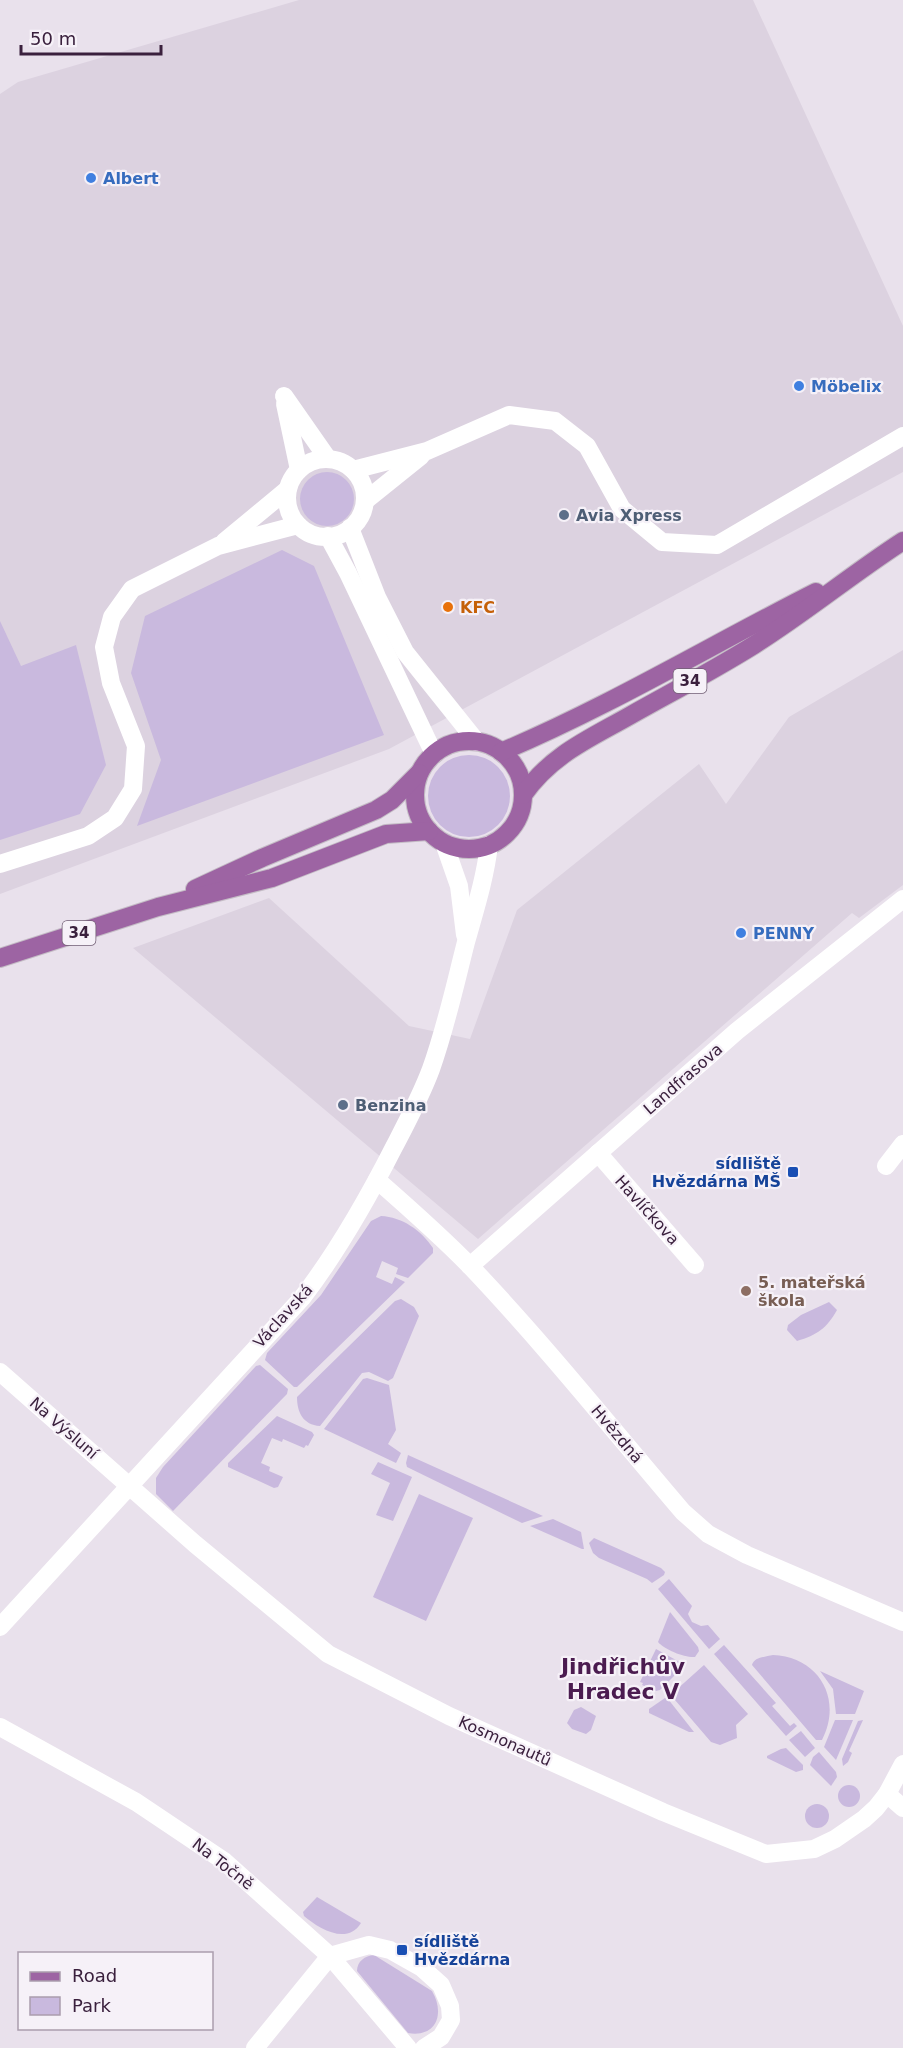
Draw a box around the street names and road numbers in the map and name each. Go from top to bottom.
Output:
road number: 34 [674,669,706,693]
road number: 34 [62,921,96,945]
street label: Landfrasova [640,1040,726,1118]
street label: Havlíčkova [611,1171,683,1249]
street label: Václavská [249,1280,317,1352]
street label: Na Výsluní [26,1393,102,1463]
street label: Hvězdná [587,1401,647,1467]
street label: Kosmonautů [456,1712,554,1770]
street label: Na Točně [189,1834,257,1894]

